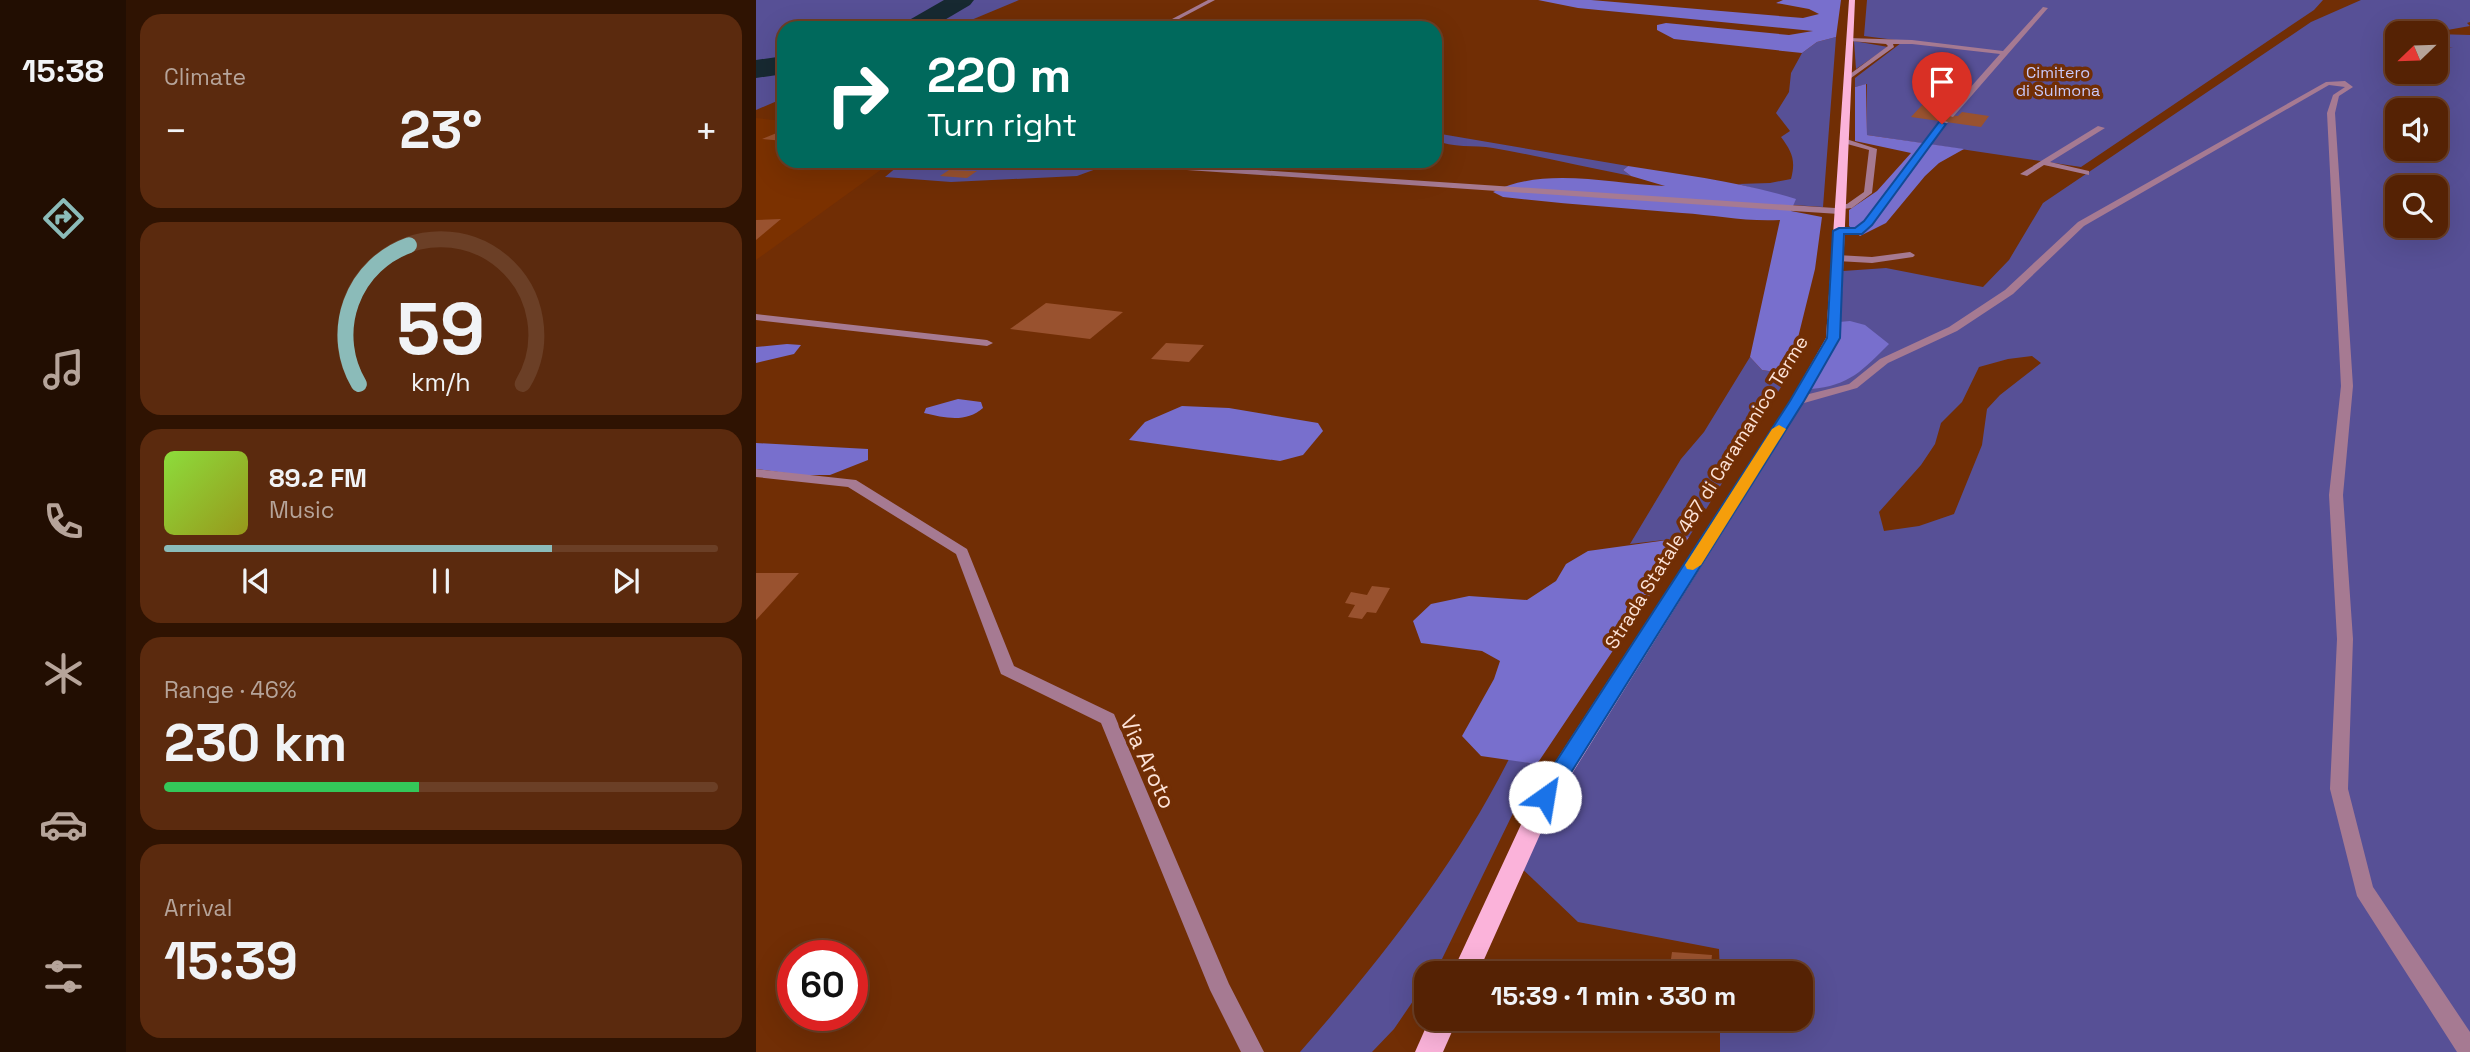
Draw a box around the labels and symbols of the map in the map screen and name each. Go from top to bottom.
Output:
north arrow [2385,21,2448,84]
pin [1912,52,1972,124]
park label: Cimitero di Sulmona [2016,62,2100,101]
street label: Strada Statale 487 di Caramanico Terme [1599,331,1814,654]
street label: Via Aroto [1113,711,1183,813]
position arrow [1508,760,1582,834]
speed limit sign: 60 [777,940,868,1031]

